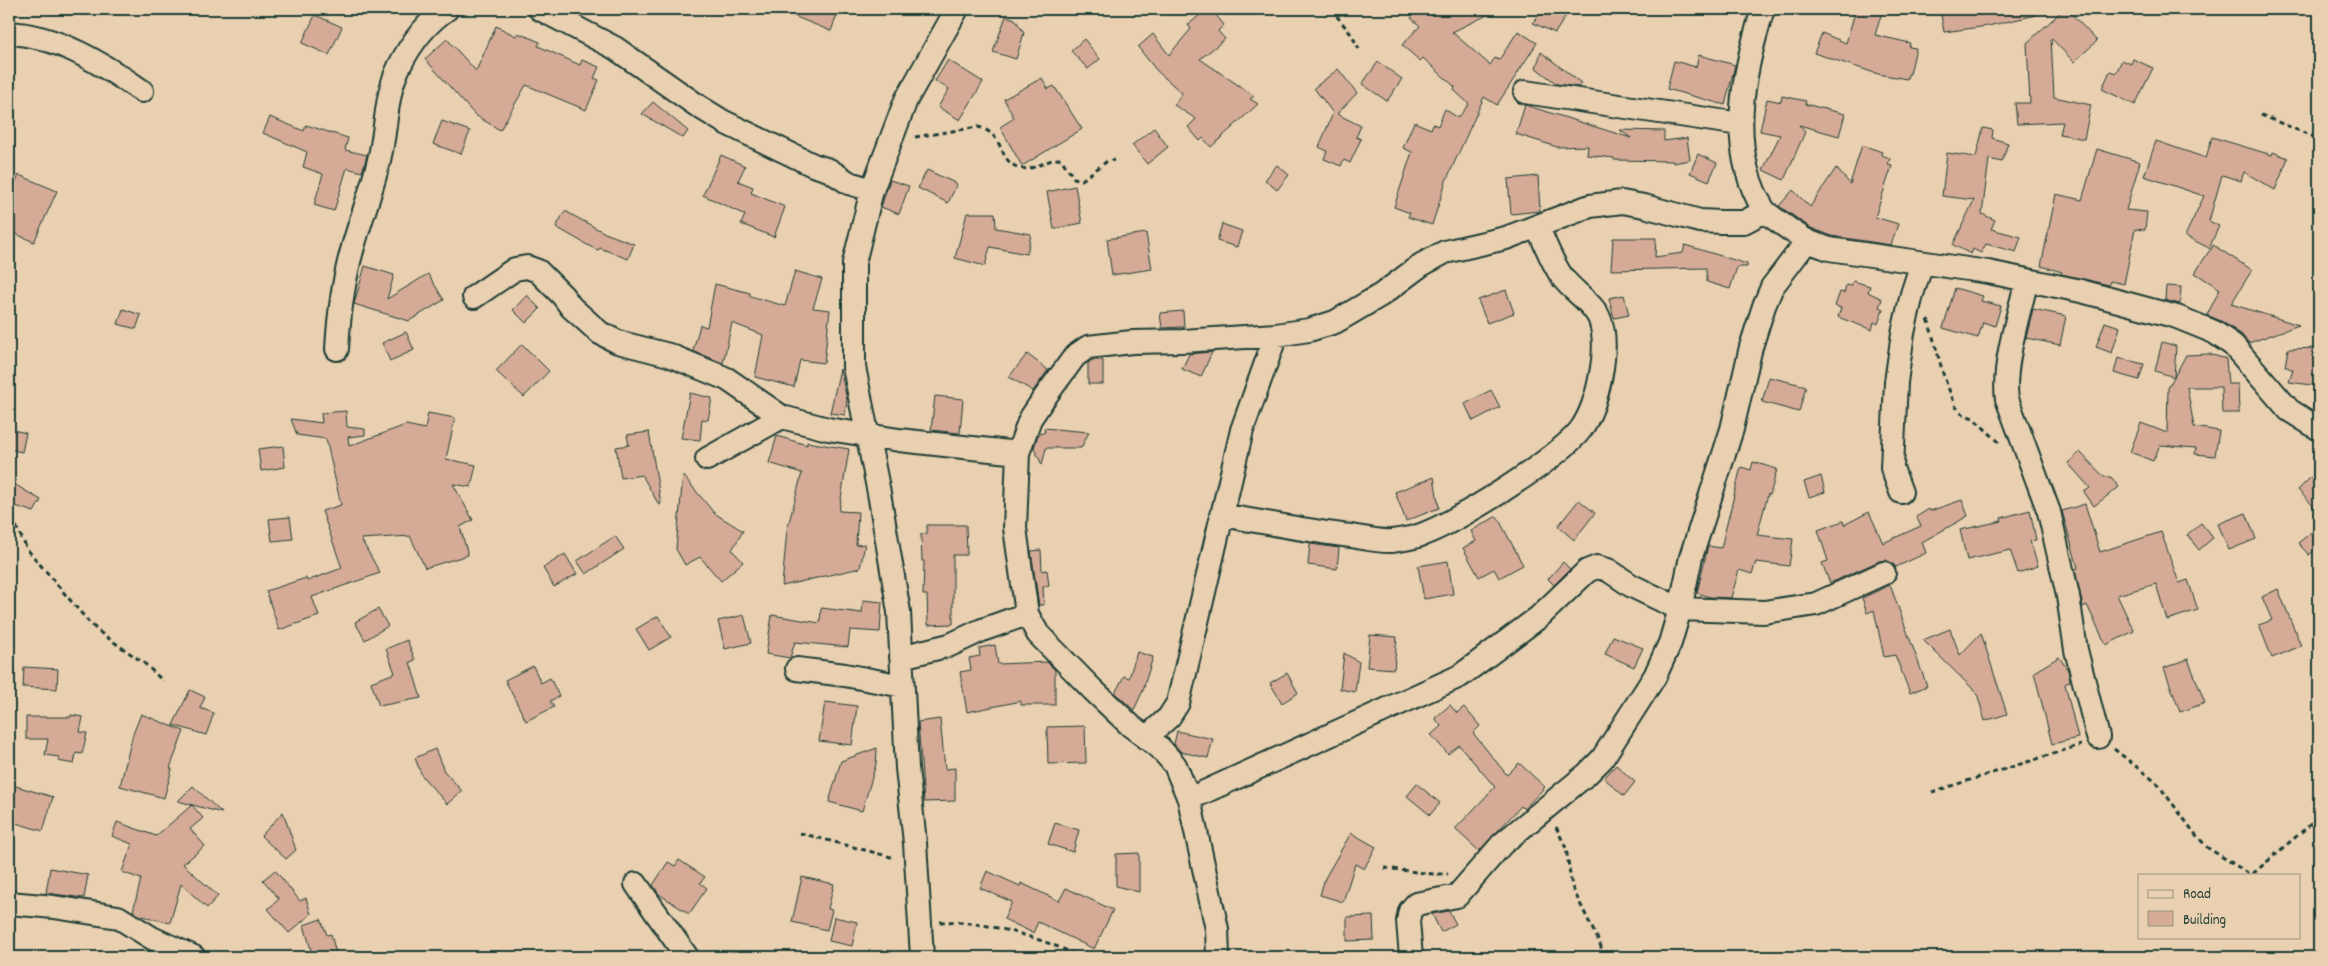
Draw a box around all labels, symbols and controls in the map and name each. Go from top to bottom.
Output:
legend [2138,874,2300,938]
text: Road [2183,884,2211,906]
text: Building [2183,910,2226,932]

